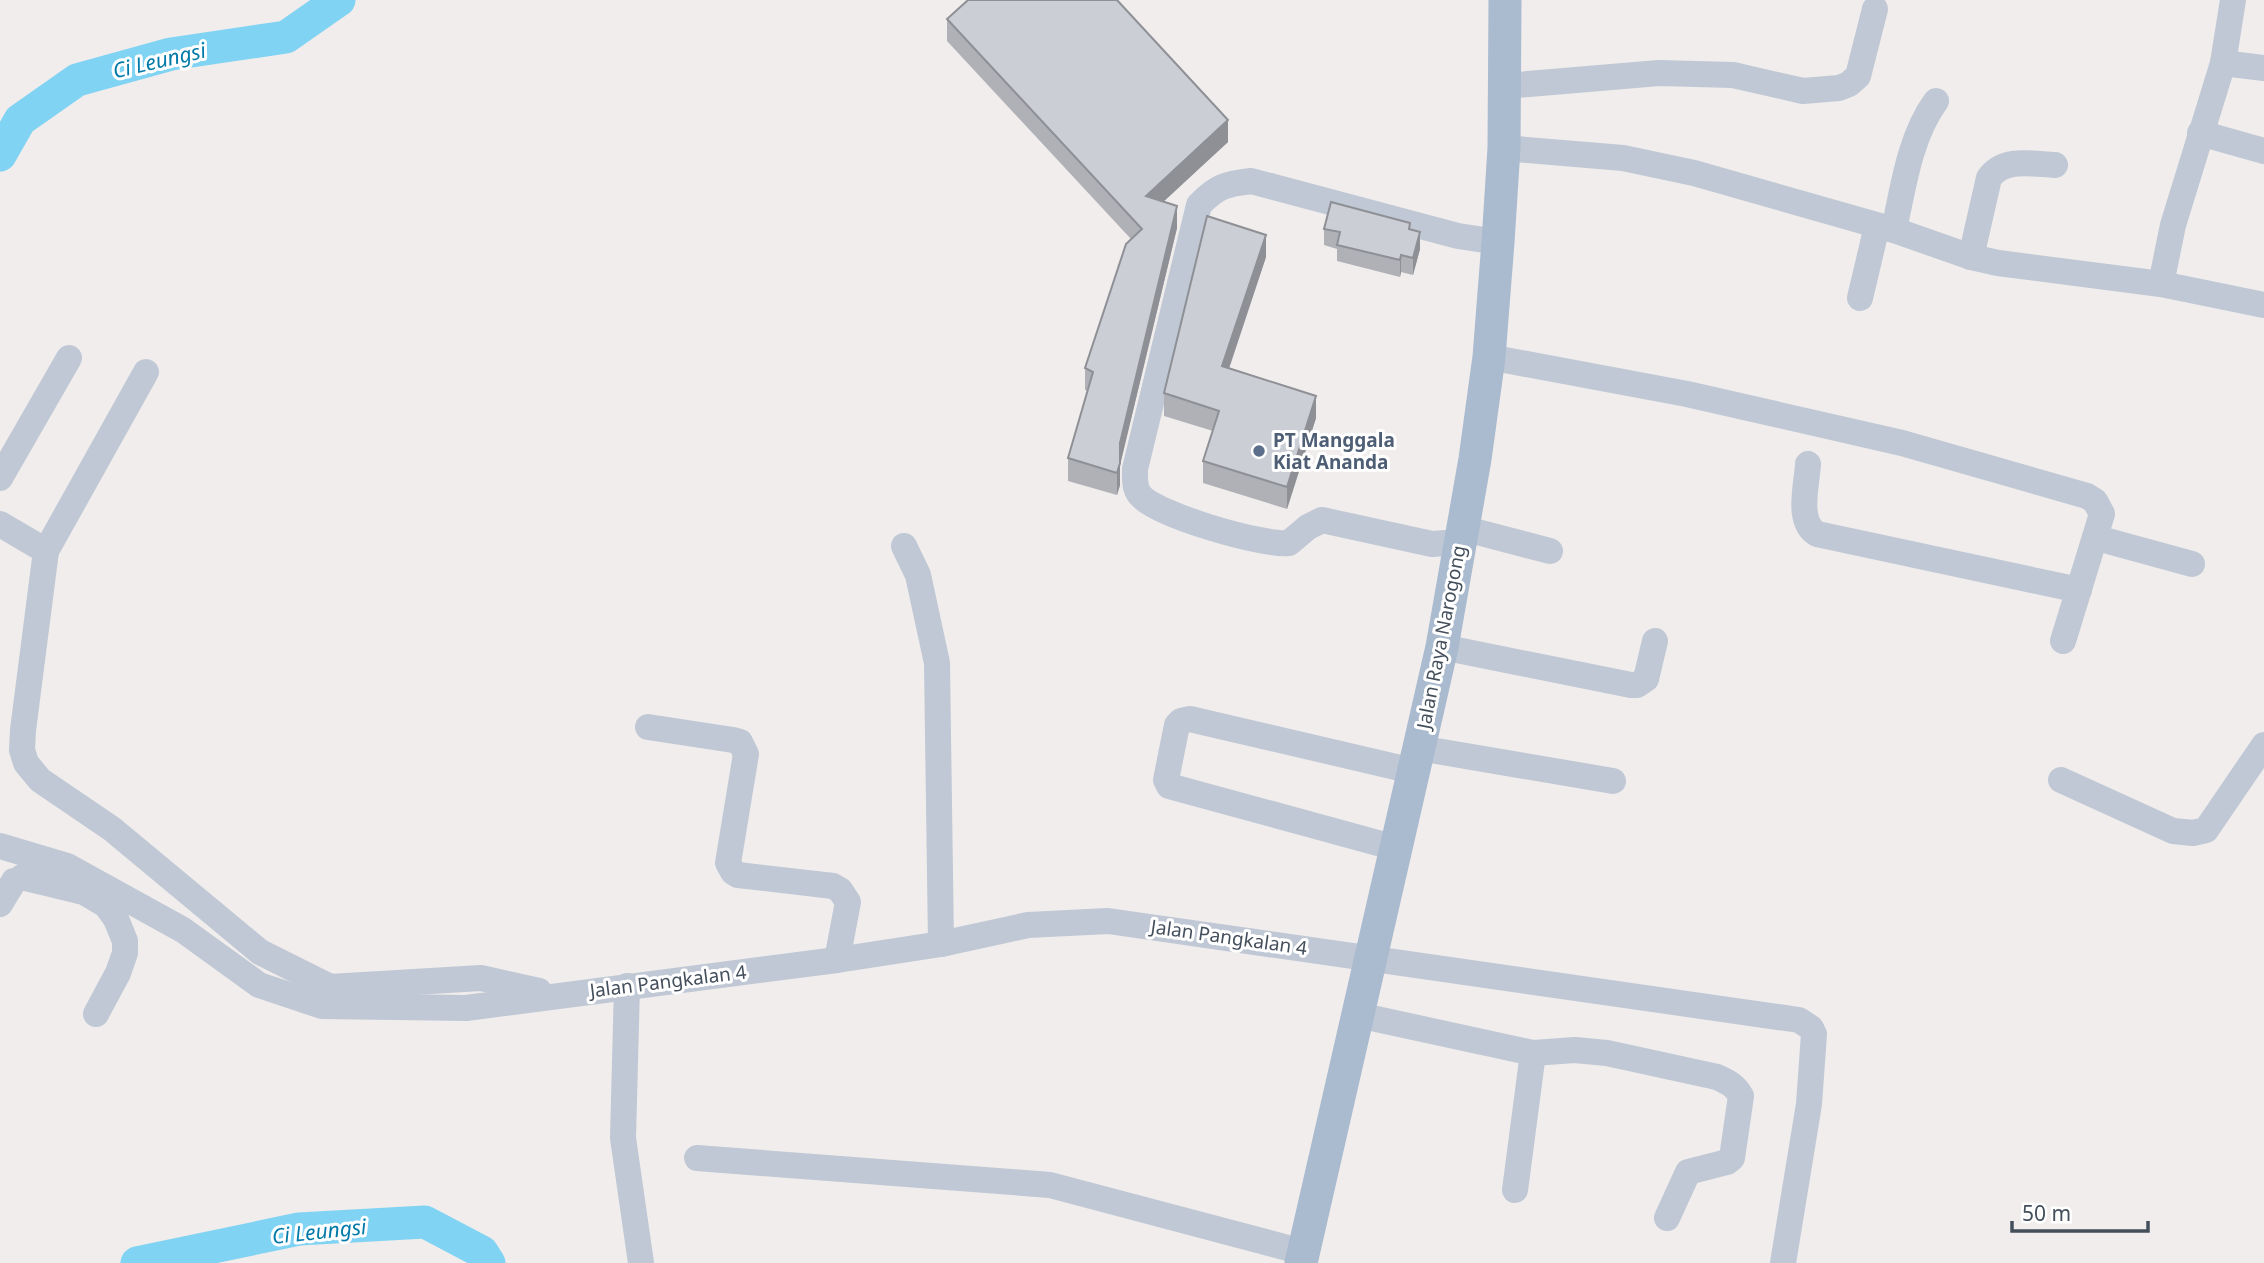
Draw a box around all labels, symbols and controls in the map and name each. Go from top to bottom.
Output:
water label: Ci Leungsi [110,36,209,84]
place label: PT Manggala Kiat Ananda [1273,427,1395,475]
marker: PT Manggala Kiat Ananda [1251,443,1267,459]
street label: Jalan Raya Narogong [1410,543,1472,733]
street label: Jalan Pangkalan 4 [1147,913,1309,961]
street label: Jalan Pangkalan 4 [586,958,748,1004]
scale bar [2012,1190,2148,1234]
text: 50 m [2022,1199,2071,1227]
water label: Ci Leungsi [270,1212,368,1250]

